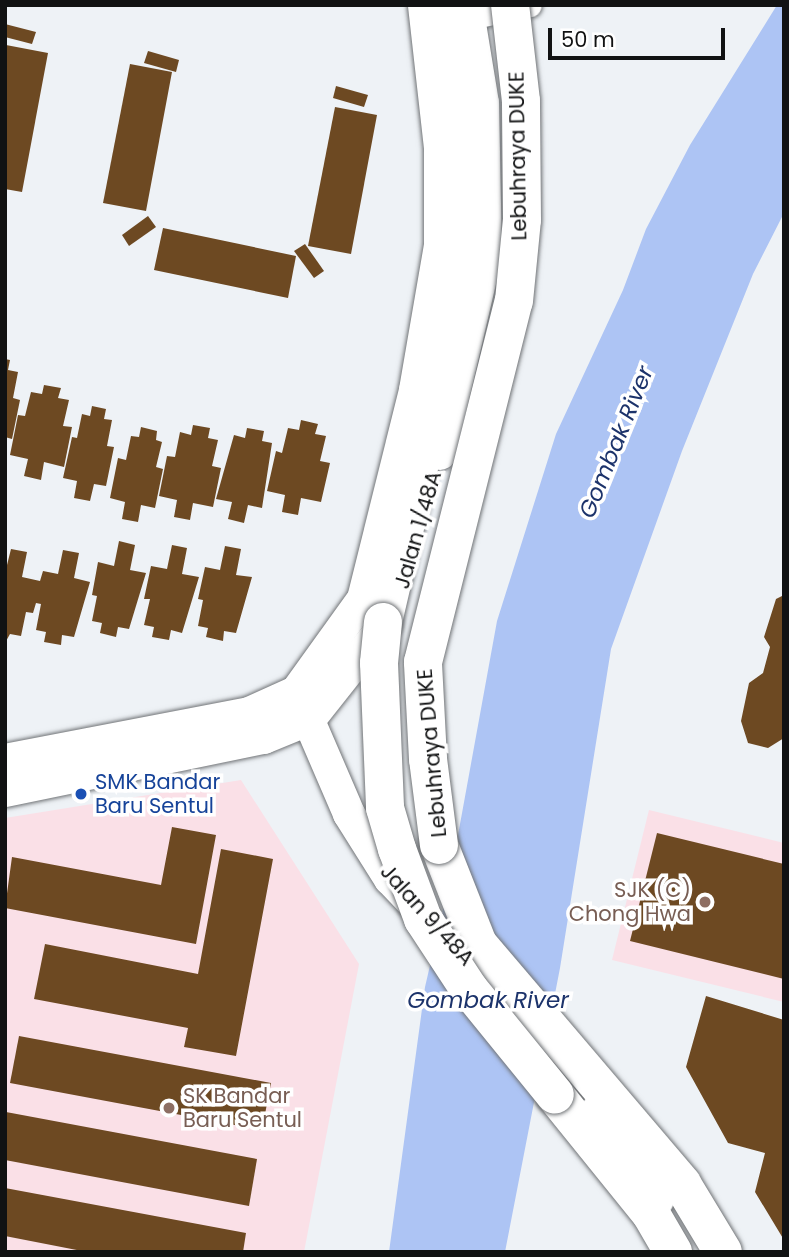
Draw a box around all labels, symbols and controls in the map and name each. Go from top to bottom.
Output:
scale bar [551,14,728,58]
text: 50 m [561,25,615,54]
street label: Lebuhraya DUKE [504,71,532,241]
water label: Gombak River [573,362,659,522]
street label: Jalan 1/48A [389,468,447,592]
street label: Lebuhraya DUKE [412,668,452,838]
place label: SMK Bandar Baru Sentul [95,769,220,819]
marker: SMK Bandar Baru Sentul [73,786,89,802]
street label: Jalan 9/48A [375,859,479,971]
place label: SJK (C) Chong Hwa [569,877,691,927]
marker: SJK (C) Chong Hwa [697,894,713,910]
water label: Gombak River [407,986,569,1014]
place label: SK Bandar Baru Sentul [183,1083,302,1133]
marker: SK Bandar Baru Sentul [161,1100,177,1116]

